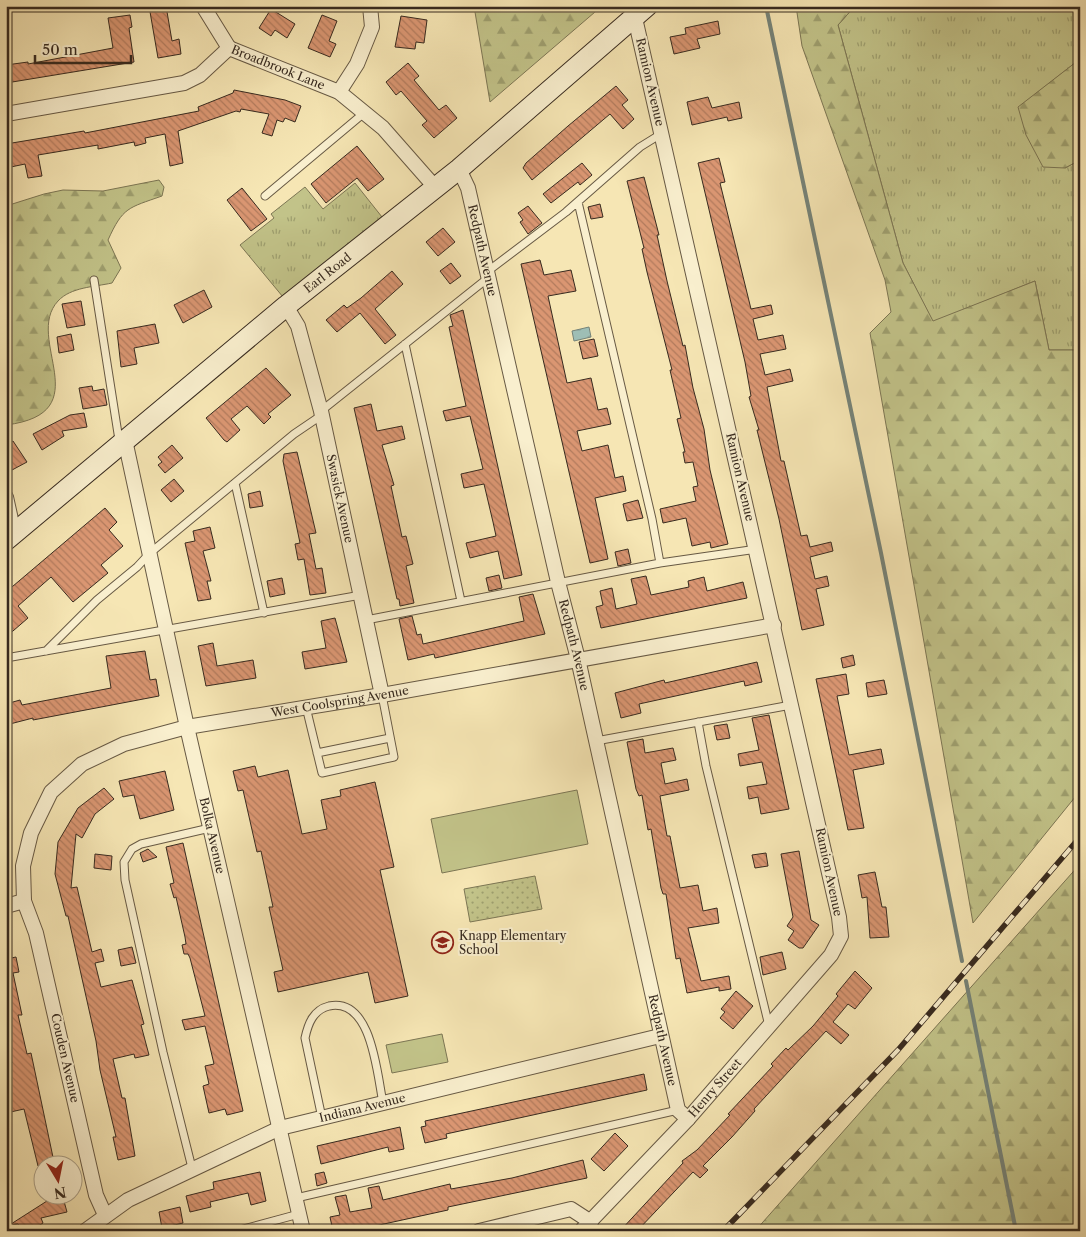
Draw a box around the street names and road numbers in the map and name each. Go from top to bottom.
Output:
street label: Ramion Avenue [633,36,668,128]
street label: Broadbrook Lane [229,42,327,93]
street label: Redpath Avenue [465,203,501,298]
street label: Earl Road [301,249,355,296]
street label: Ramion Avenue [723,431,758,523]
street label: Swasick Avenue [323,453,357,545]
street label: Redpath Avenue [556,597,593,692]
street label: West Coolspring Avenue [269,682,410,720]
street label: Bolka Avenue [196,796,229,875]
street label: Ramion Avenue [813,826,846,918]
street label: Redpath Avenue [646,993,680,1088]
street label: Couden Avenue [48,1012,83,1104]
street label: Henry Street [685,1055,745,1120]
street label: Indiana Avenue [318,1090,407,1125]

